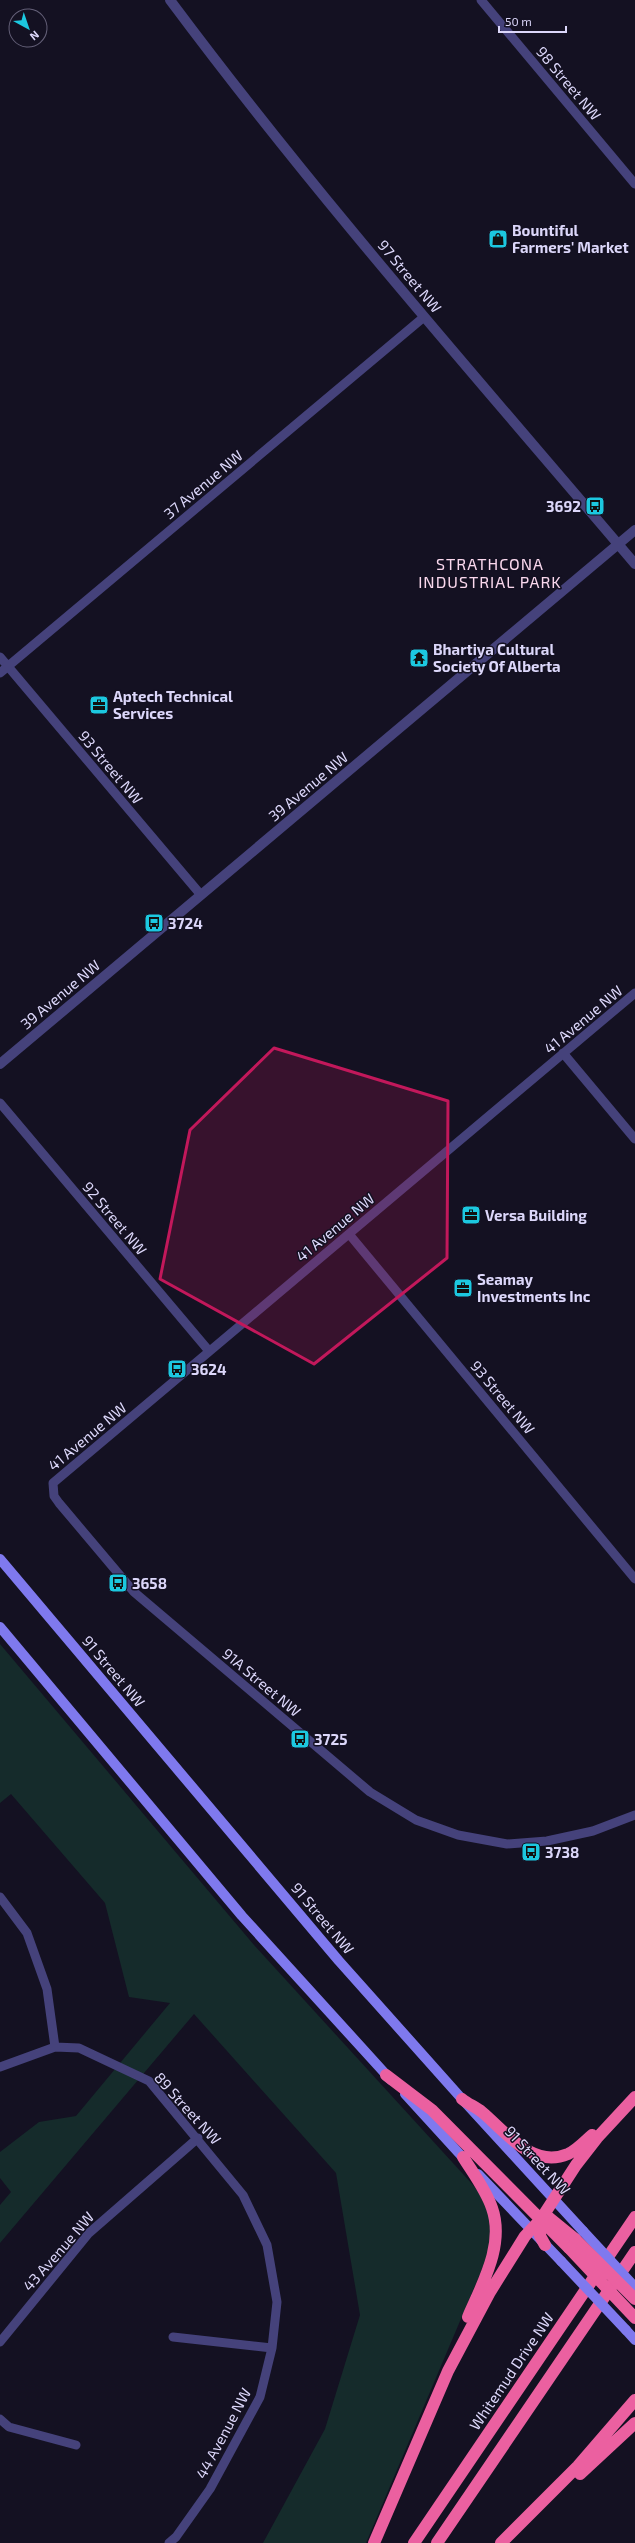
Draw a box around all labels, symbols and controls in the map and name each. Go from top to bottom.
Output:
north arrow [8,8,48,48]
scale bar [499,8,566,34]
text: 50 m [505,14,532,28]
text: N [27,29,42,44]
street label: 98 Street NW [533,42,605,124]
place label: Bountiful Farmers' Market [512,221,629,256]
shop icon: Bountiful Farmers' Market [487,228,509,250]
street label: 97 Street NW [374,236,446,316]
street label: 37 Avenue NW [160,446,246,522]
bus stop icon: 3692 [584,495,606,517]
place label: 3692 [546,497,581,515]
district label: STRATHCONA INDUSTRIAL PARK [418,554,562,591]
place label: Bhartiya Cultural Society Of Alberta [433,640,561,676]
temple icon: Bhartiya Cultural Society Of Alberta [408,647,430,669]
place label: Aptech Technical Services [113,687,233,722]
office icon: Aptech Technical Services [88,694,110,716]
street label: 93 Street NW [75,727,147,807]
street label: 39 Avenue NW [265,748,351,824]
bus stop icon: 3724 [143,912,165,934]
place label: 3724 [168,914,203,932]
street label: 39 Avenue NW [17,956,103,1032]
street label: 41 Avenue NW [540,981,626,1057]
street label: 92 Street NW [79,1178,151,1258]
street label: 41 Avenue NW [292,1189,378,1265]
office icon: Versa Building [460,1204,482,1226]
place label: Versa Building [485,1206,587,1224]
place label: Seamay Investments Inc [477,1270,591,1305]
office icon: Seamay Investments Inc [452,1277,474,1299]
street label: 93 Street NW [467,1357,539,1437]
bus stop icon: 3624 [166,1358,188,1380]
place label: 3624 [191,1360,227,1378]
street label: 41 Avenue NW [44,1398,130,1474]
bus stop icon: 3658 [107,1572,129,1594]
place label: 3658 [132,1574,167,1592]
street label: 91 Street NW [79,1632,149,1710]
street label: 91A Street NW [219,1644,305,1720]
bus stop icon: 3725 [289,1728,311,1750]
place label: 3725 [314,1730,347,1748]
bus stop icon: 3738 [520,1841,542,1863]
place label: 3738 [545,1843,579,1861]
street label: 91 Street NW [288,1879,358,1957]
street label: 89 Street NW [151,2068,225,2148]
street label: 91 Street NW [502,2122,574,2198]
street label: 43 Avenue NW [19,2208,97,2294]
street label: Whitemud Drive NW [465,2309,557,2433]
street label: 44 Avenue NW [192,2385,254,2481]

